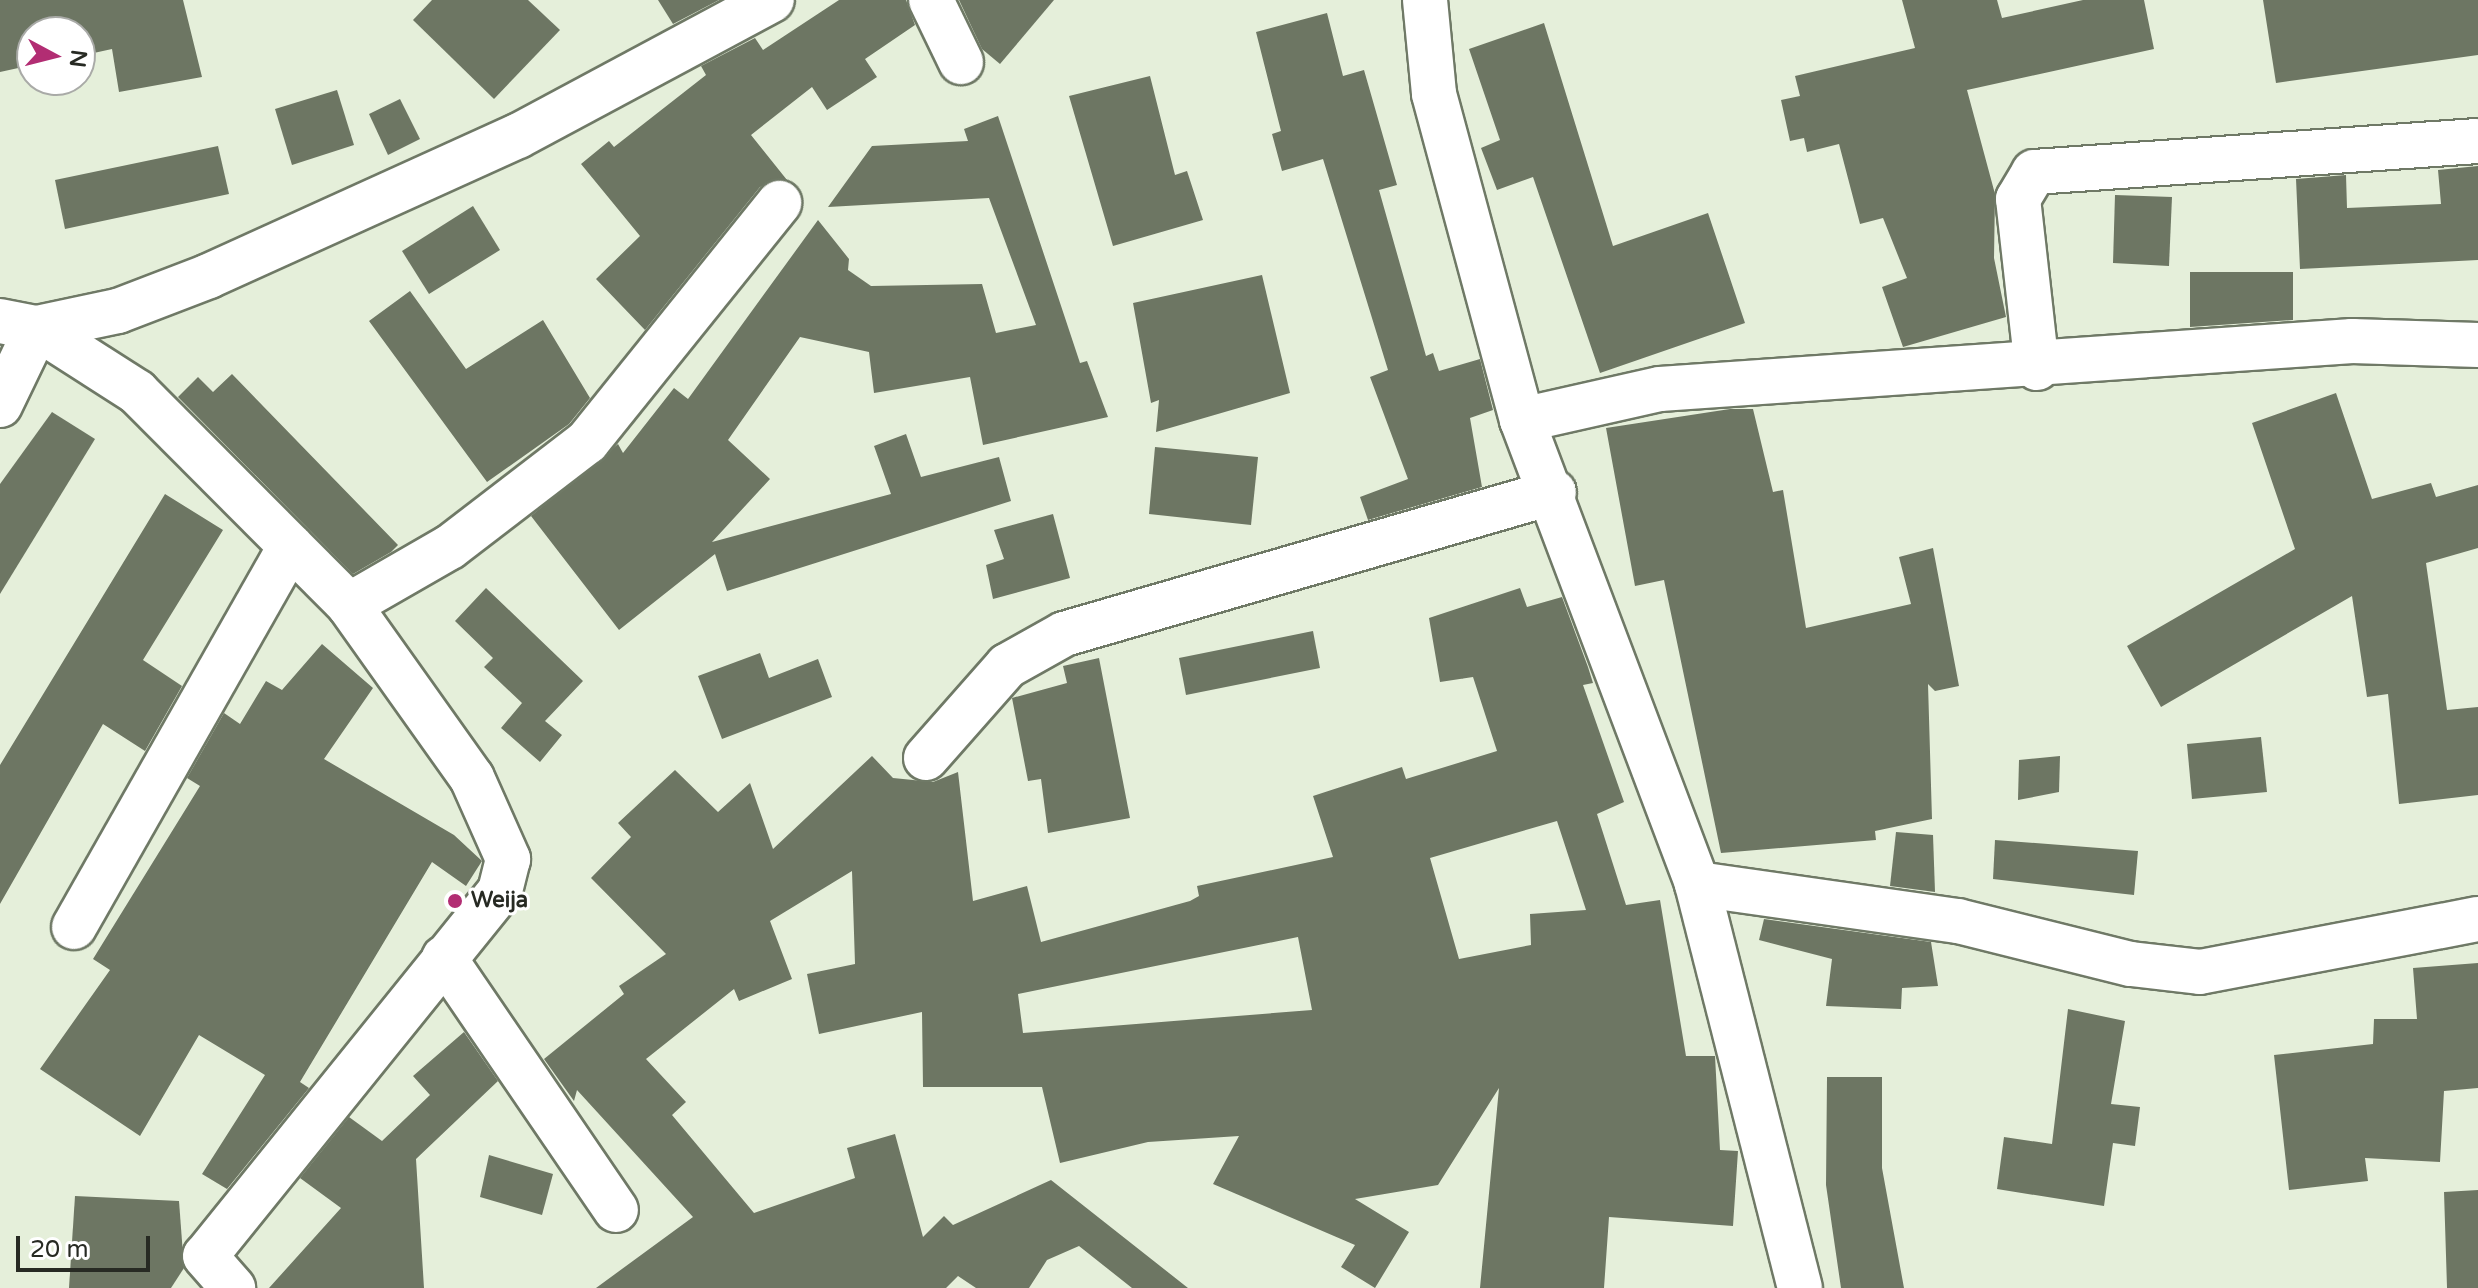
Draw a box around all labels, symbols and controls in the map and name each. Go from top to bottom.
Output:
north arrow [16,16,96,96]
text: N [64,48,92,69]
place label: Weija [471,888,528,914]
marker: Weija [446,892,464,910]
scale bar [20,1220,154,1270]
text: 20 m [30,1235,88,1264]

